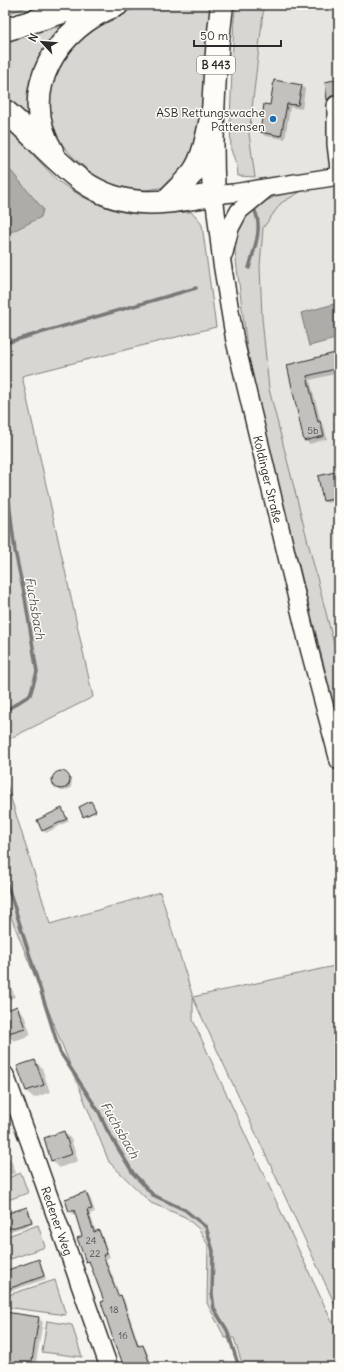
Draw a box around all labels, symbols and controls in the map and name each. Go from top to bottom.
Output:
north arrow [22,22,62,62]
scale bar [194,22,281,48]
text: 50 m [200,28,229,43]
text: N [25,31,41,44]
road number: B 443 [197,56,235,74]
place label: ASB Rettungswache Pattensen [156,105,265,134]
marker: ASB Rettungswache Pattensen [268,114,278,124]
house number: 5b [307,424,319,437]
street label: Koldinger Straße [250,434,286,524]
water label: Fuchsbach [21,575,49,641]
water label: Fuchsbach [97,1098,143,1162]
street label: Redener Weg [38,1184,77,1257]
house number: 24 [85,1234,97,1247]
house number: 22 [90,1247,101,1260]
house number: 18 [109,1303,119,1316]
house number: 16 [118,1329,128,1342]

